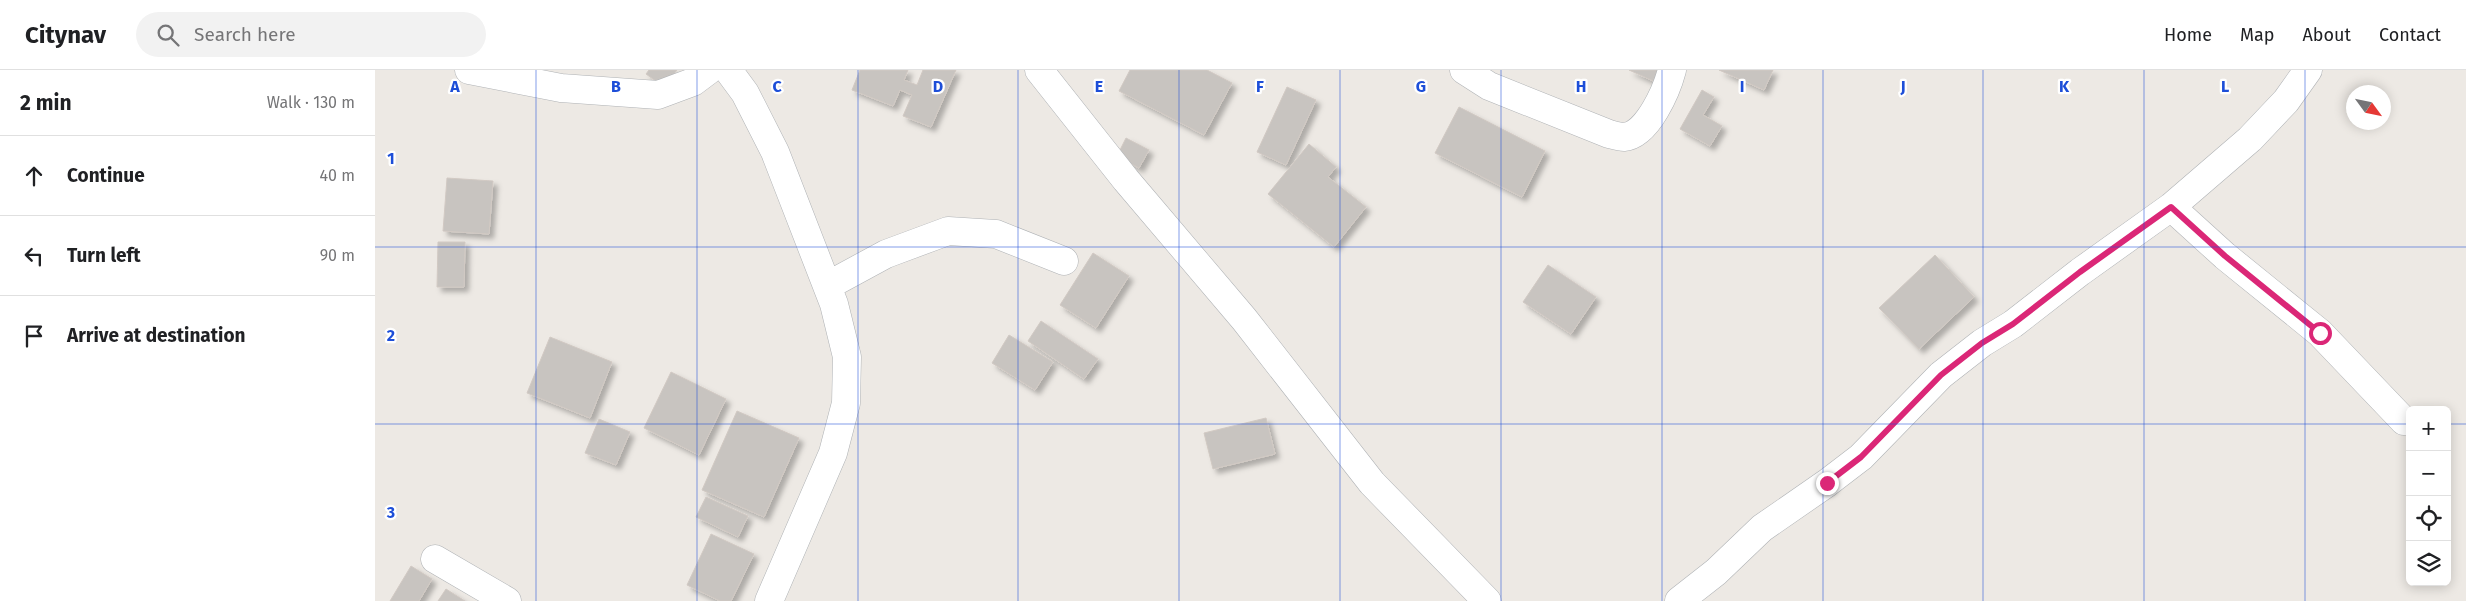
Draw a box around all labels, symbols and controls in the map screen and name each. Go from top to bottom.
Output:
search box [136,12,486,57]
text: Citynav [25,21,106,49]
icon: search [154,21,182,49]
text: Search here [194,23,296,46]
text: Home [2164,24,2212,46]
text: Map [2240,24,2274,46]
text: About [2302,24,2351,46]
text: Contact [2379,24,2441,46]
text: A [449,77,460,96]
text: B [611,77,621,96]
text: C [772,77,782,96]
text: D [933,77,943,96]
text: E [1095,77,1103,96]
text: F [1256,77,1264,96]
text: G [1416,77,1426,96]
text: H [1576,77,1586,96]
text: I [1740,77,1744,96]
text: J [1899,77,1906,96]
text: K [2059,77,2070,96]
text: L [2221,77,2229,96]
north arrow [2346,85,2391,130]
text: 2 min [20,90,72,116]
text: Walk · 130 m [267,93,355,112]
text: 1 [387,149,395,168]
icon: ahead [20,162,48,190]
text: Continue [67,164,145,187]
text: 40 m [320,166,355,185]
icon: left [20,242,48,270]
text: Turn left [67,244,141,267]
text: 90 m [320,246,355,265]
icon: arrive [20,322,48,350]
route start [2309,322,2332,345]
text: Arrive at destination [67,324,246,347]
text: 2 [387,326,395,345]
map controls [2406,406,2451,586]
button: + [2406,406,2451,451]
button: − [2406,451,2451,496]
route end [1816,472,1839,495]
button: locate [2406,496,2451,541]
text: 3 [386,503,395,522]
button: layers [2406,541,2451,586]

